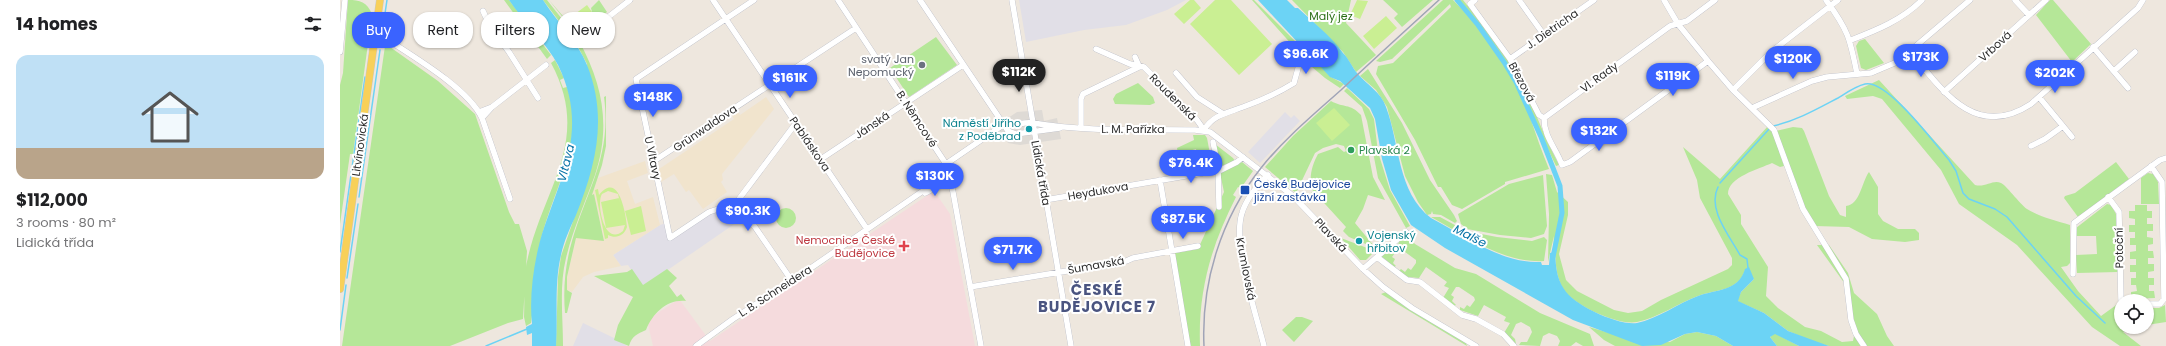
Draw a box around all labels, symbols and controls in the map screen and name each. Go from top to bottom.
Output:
street label: J. Dietricha [1523,5,1581,53]
park label: Malý jez [1309,8,1353,24]
text: 14 homes [16,12,98,36]
chip: Buy [352,12,405,48]
chip: Rent [413,12,473,48]
chip: Filters [481,12,549,48]
chip: New [557,12,615,48]
icon: filters [302,13,324,35]
street label: Vrbová [1975,27,2015,65]
pin: $96.6K [1273,41,1339,75]
text: $96.6K [1283,44,1329,63]
pin: $173K [1893,44,1949,78]
pin: $120K [1765,46,1821,80]
text: $173K [1902,47,1940,66]
text: $120K [1774,49,1812,68]
place label: svatý Jan Nepomucký [848,51,915,80]
street label: Vl. Rady [1577,57,1622,96]
pin: $112K [991,59,1047,93]
street label: Březová [1505,59,1539,105]
marker: svatý Jan Nepomucký [917,60,927,70]
pin: $202K [2027,60,2083,94]
text: $112K [1002,62,1036,81]
pin: $119K [1645,63,1701,97]
text: $202K [2035,63,2075,82]
pin: $161K [762,65,818,99]
text: $119K [1655,66,1691,85]
text: $161K [772,68,808,87]
street label: Roudenská [1146,70,1200,124]
icon: home [134,81,206,153]
pin: $148K [625,84,681,118]
text: $148K [633,87,673,106]
street label: B. Němcové [893,88,941,151]
street label: Grünwaldova [670,101,740,155]
street label: Jánská [851,107,893,143]
street label: Litvínovická [348,113,372,177]
street label: Pabláskova [786,113,834,175]
place label: Náměstí Jiřího z Poděbrad [943,115,1021,144]
pin: $132K [1571,118,1627,152]
street label: L. M. Pařízka [1101,121,1165,137]
text: $132K [1580,121,1618,140]
marker: Náměstí Jiřího z Poděbrad [1024,124,1034,134]
street label: U Vltavy [641,135,666,182]
street label: Lidická třída [1027,139,1055,207]
water label: Vltava [553,142,578,184]
place label: Plavská 2 [1359,142,1410,158]
marker: Plavská 2 [1346,145,1356,155]
pin: $76.4K [1158,150,1224,184]
text: $76.4K [1168,153,1214,172]
pin: $130K [907,163,963,197]
text: $130K [916,166,954,185]
place label: České Budějovice jižní zastávka [1253,176,1351,205]
street label: Heydukova [1066,178,1130,204]
marker: České Budějovice jižní zastávka [1239,184,1251,196]
text: $112,000 [16,188,88,212]
pin: $90.3K [715,198,781,232]
text: $90.3K [725,201,771,220]
pin: $87.5K [1150,206,1216,240]
text: $87.5K [1160,209,1206,228]
text: 3 rooms · 80 m² [16,213,116,232]
street label: Plavská [1311,214,1351,256]
water label: Malše [1451,220,1490,251]
place label: Vojenský hřbitov [1367,227,1416,256]
street label: Potoční [2111,227,2127,269]
place label: Nemocnice České Budějovice [796,232,895,261]
text: Lidická třída [16,233,94,252]
street label: Krumlovská [1232,236,1260,302]
marker: Vojenský hřbitov [1354,236,1364,246]
pin: $71.7K [980,237,1046,271]
marker: Nemocnice České Budějovice [898,240,910,252]
text: $71.7K [993,240,1033,259]
street label: Šumavská [1066,252,1126,278]
street label: L. B. Schneidera [735,261,815,321]
district label: ČESKÉ BUDĚJOVICE 7 [1038,279,1156,317]
map controls [2114,294,2154,334]
button: locate [2114,294,2154,334]

